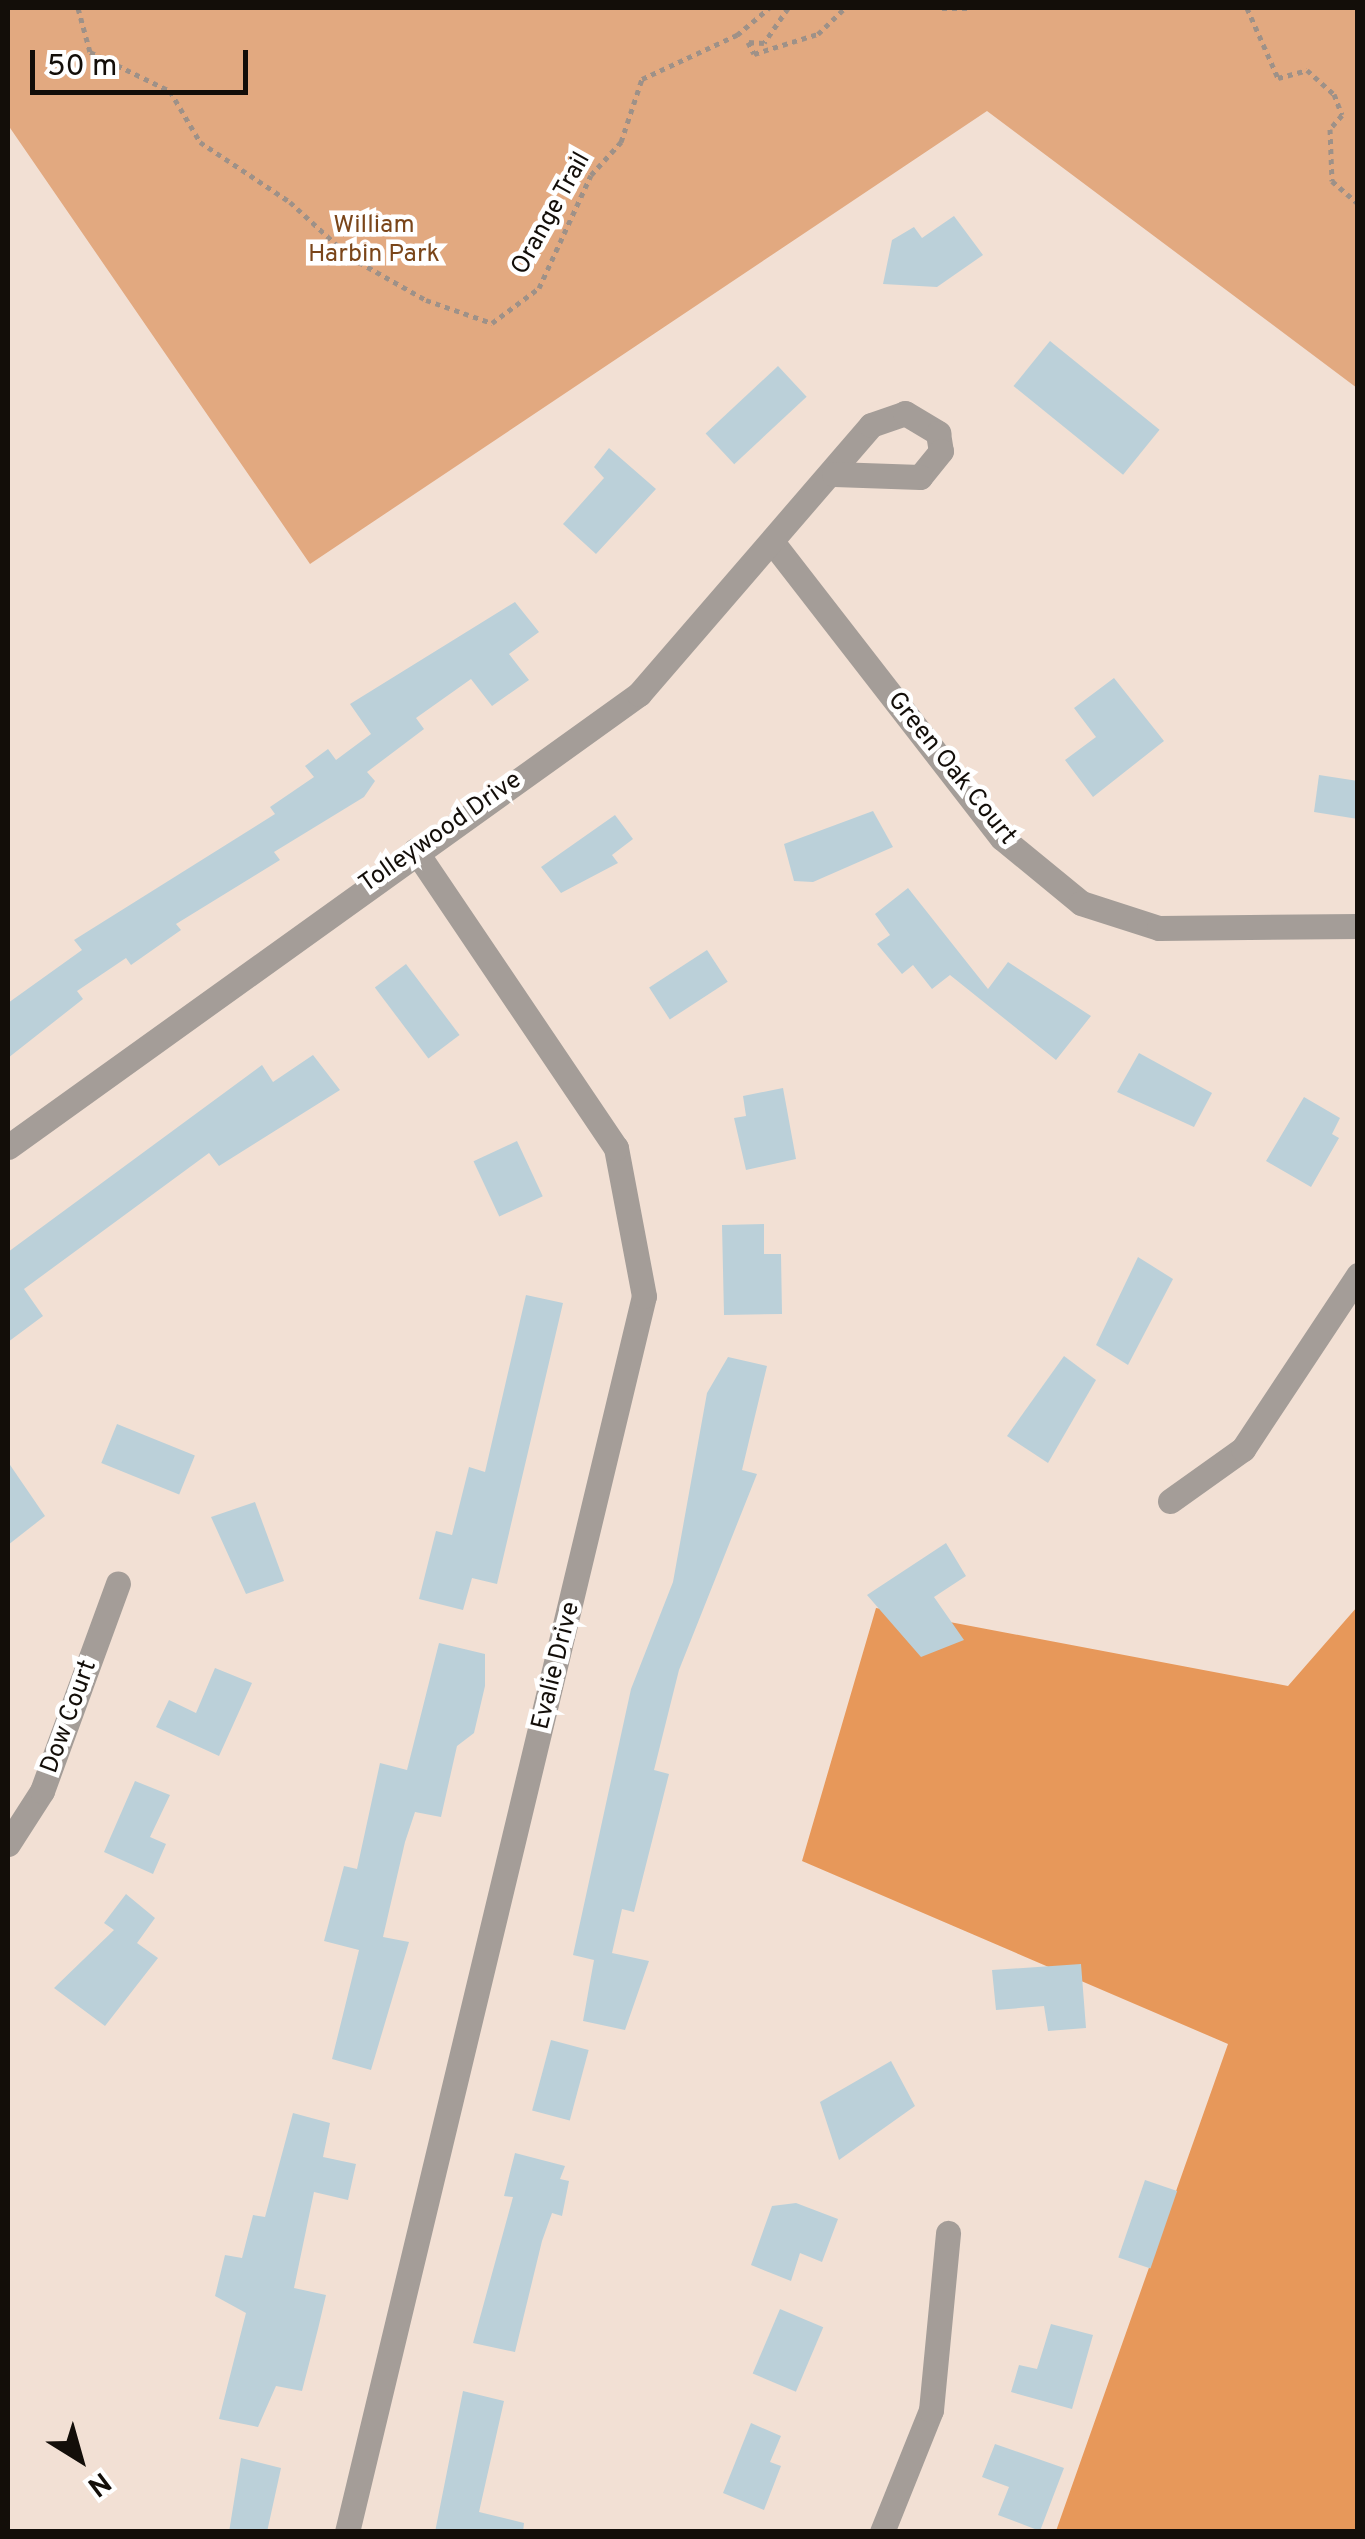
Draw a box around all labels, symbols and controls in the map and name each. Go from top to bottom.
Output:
scale bar [35,30,252,92]
text: 50 m [47,49,117,86]
street label: Orange Trail [506,147,598,281]
park label: William Harbin Park [308,212,440,271]
street label: Green Oak Court [880,687,1022,851]
street label: Tolleywood Drive [354,766,528,900]
street label: Evalie Drive [527,1599,587,1733]
street label: Dow Court [36,1656,104,1778]
north arrow [30,2409,130,2509]
text: N [79,2463,117,2503]

